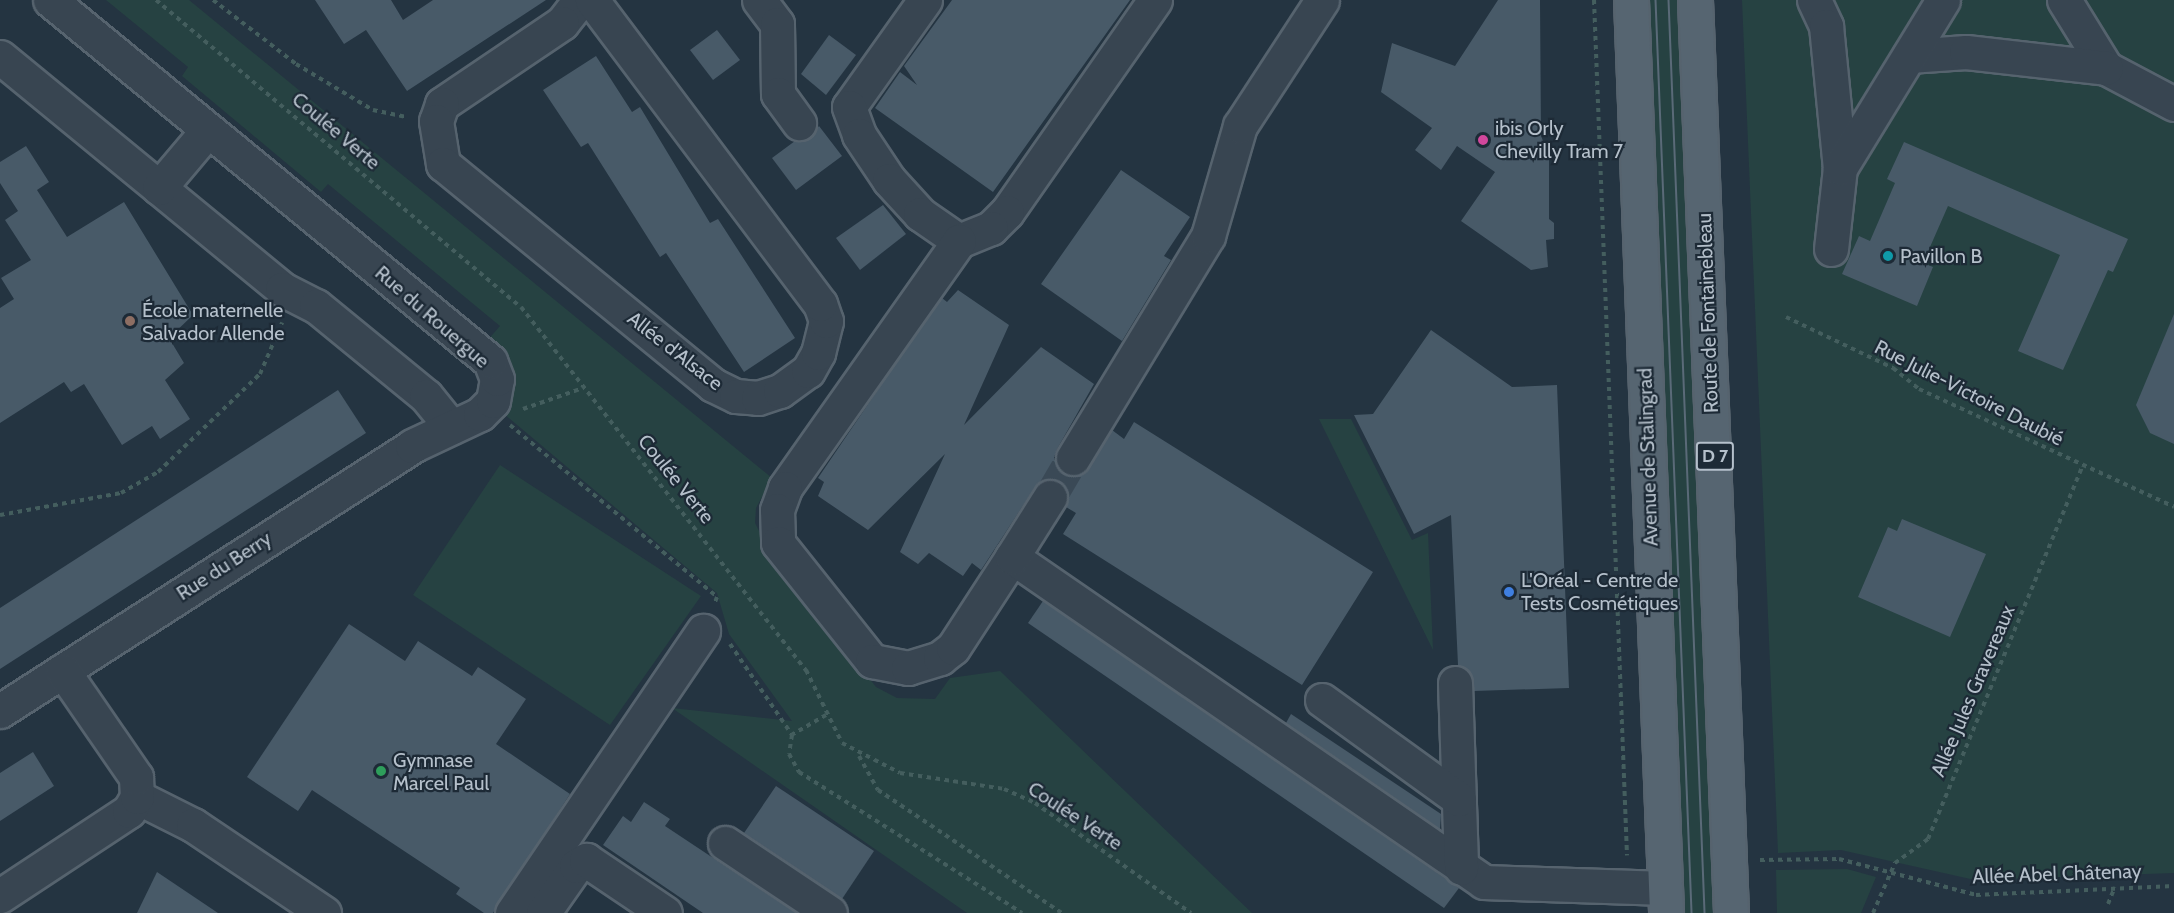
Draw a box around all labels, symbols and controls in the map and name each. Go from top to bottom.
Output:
street label: Coulée Verte [287,87,385,175]
place label: ibis Orly Chevilly Tram 7 [1495,116,1623,163]
marker: ibis Orly Chevilly Tram 7 [1476,133,1490,147]
street label: Route de Fontainebleau [1693,213,1723,413]
place label: Pavillon B [1900,244,1982,268]
marker: Pavillon B [1881,249,1895,263]
street label: Rue du Rouergue [370,261,494,373]
place label: École maternelle Salvador Allende [142,298,284,345]
street label: Allée d'Alsace [623,306,727,396]
marker: École maternelle Salvador Allende [123,314,137,328]
street label: Rue Julie-Victoire Daubié [1871,335,2067,451]
street label: Avenue de Stalingrad [1633,367,1663,547]
street label: Coulée Verte [633,430,719,528]
road number: D 7 [1696,441,1734,471]
street label: Rue du Berry [172,527,276,605]
place label: L'Oréal - Centre de Tests Cosmétiques [1521,568,1678,615]
marker: L'Oréal - Centre de Tests Cosmétiques [1502,585,1516,599]
street label: Allée Jules Gravereaux [1926,602,2020,780]
place label: Gymnase Marcel Paul [393,748,489,795]
marker: Gymnase Marcel Paul [374,764,388,778]
street label: Coulée Verte [1023,777,1127,855]
street label: Allée Abel Châtenay [1972,859,2142,889]

